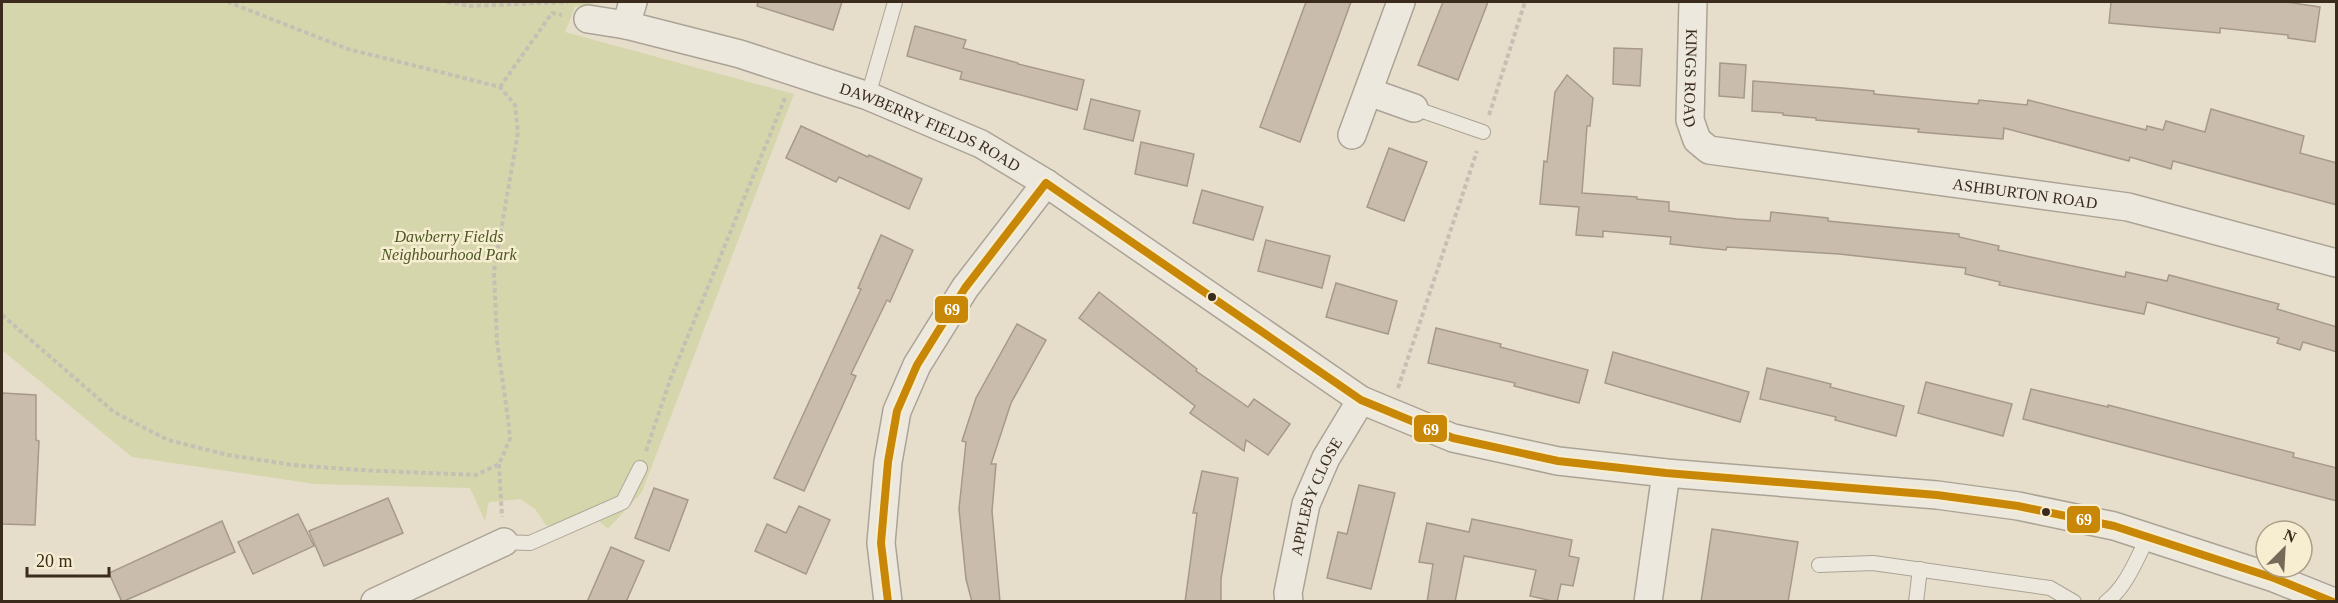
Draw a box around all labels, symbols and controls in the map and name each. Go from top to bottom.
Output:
street label: KINGS ROAD [1680,29,1700,130]
street label: DAWBERRY FIELDS ROAD [838,79,1023,175]
street label: ASHBURTON ROAD [1952,175,2099,212]
park label: Dawberry Fields Neighbourhood Park [380,228,518,264]
unlabelled marker [1206,291,1218,303]
line badge: 69 [934,295,969,324]
text: 69 [944,301,960,318]
line badge: 69 [1413,414,1448,443]
text: 69 [1423,421,1439,438]
street label: APPLEBY CLOSE [1288,434,1345,557]
line badge: 69 [2066,505,2101,534]
unlabelled marker [2040,506,2052,518]
text: 69 [2076,511,2092,528]
north arrow [2254,519,2314,579]
text: N [2281,526,2299,546]
scale bar [27,540,110,578]
text: 20 m [36,551,73,571]

